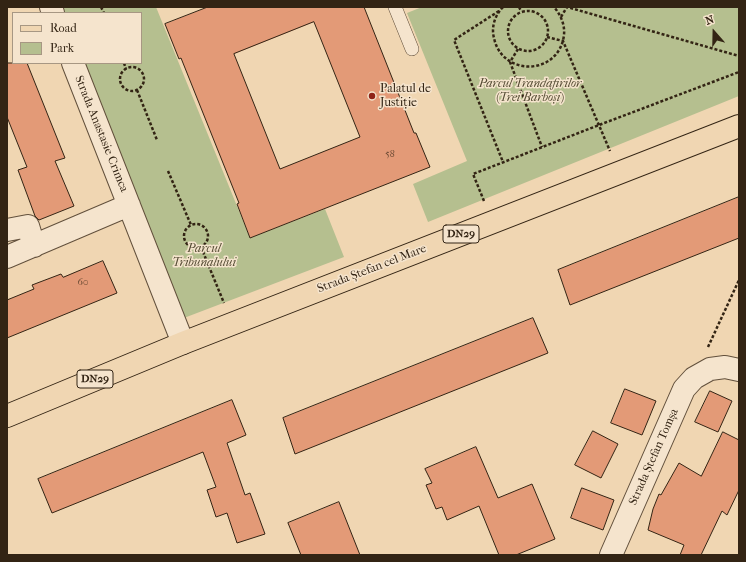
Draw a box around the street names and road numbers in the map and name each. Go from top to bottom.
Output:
street label: Strada Anastasie Crimca [71,74,131,194]
road number: DN29 [443,225,479,243]
street label: Strada Ștefan cel Mare [315,242,429,296]
road number: DN29 [77,370,113,388]
street label: Strada Ștefan Tomșa [626,406,682,508]

